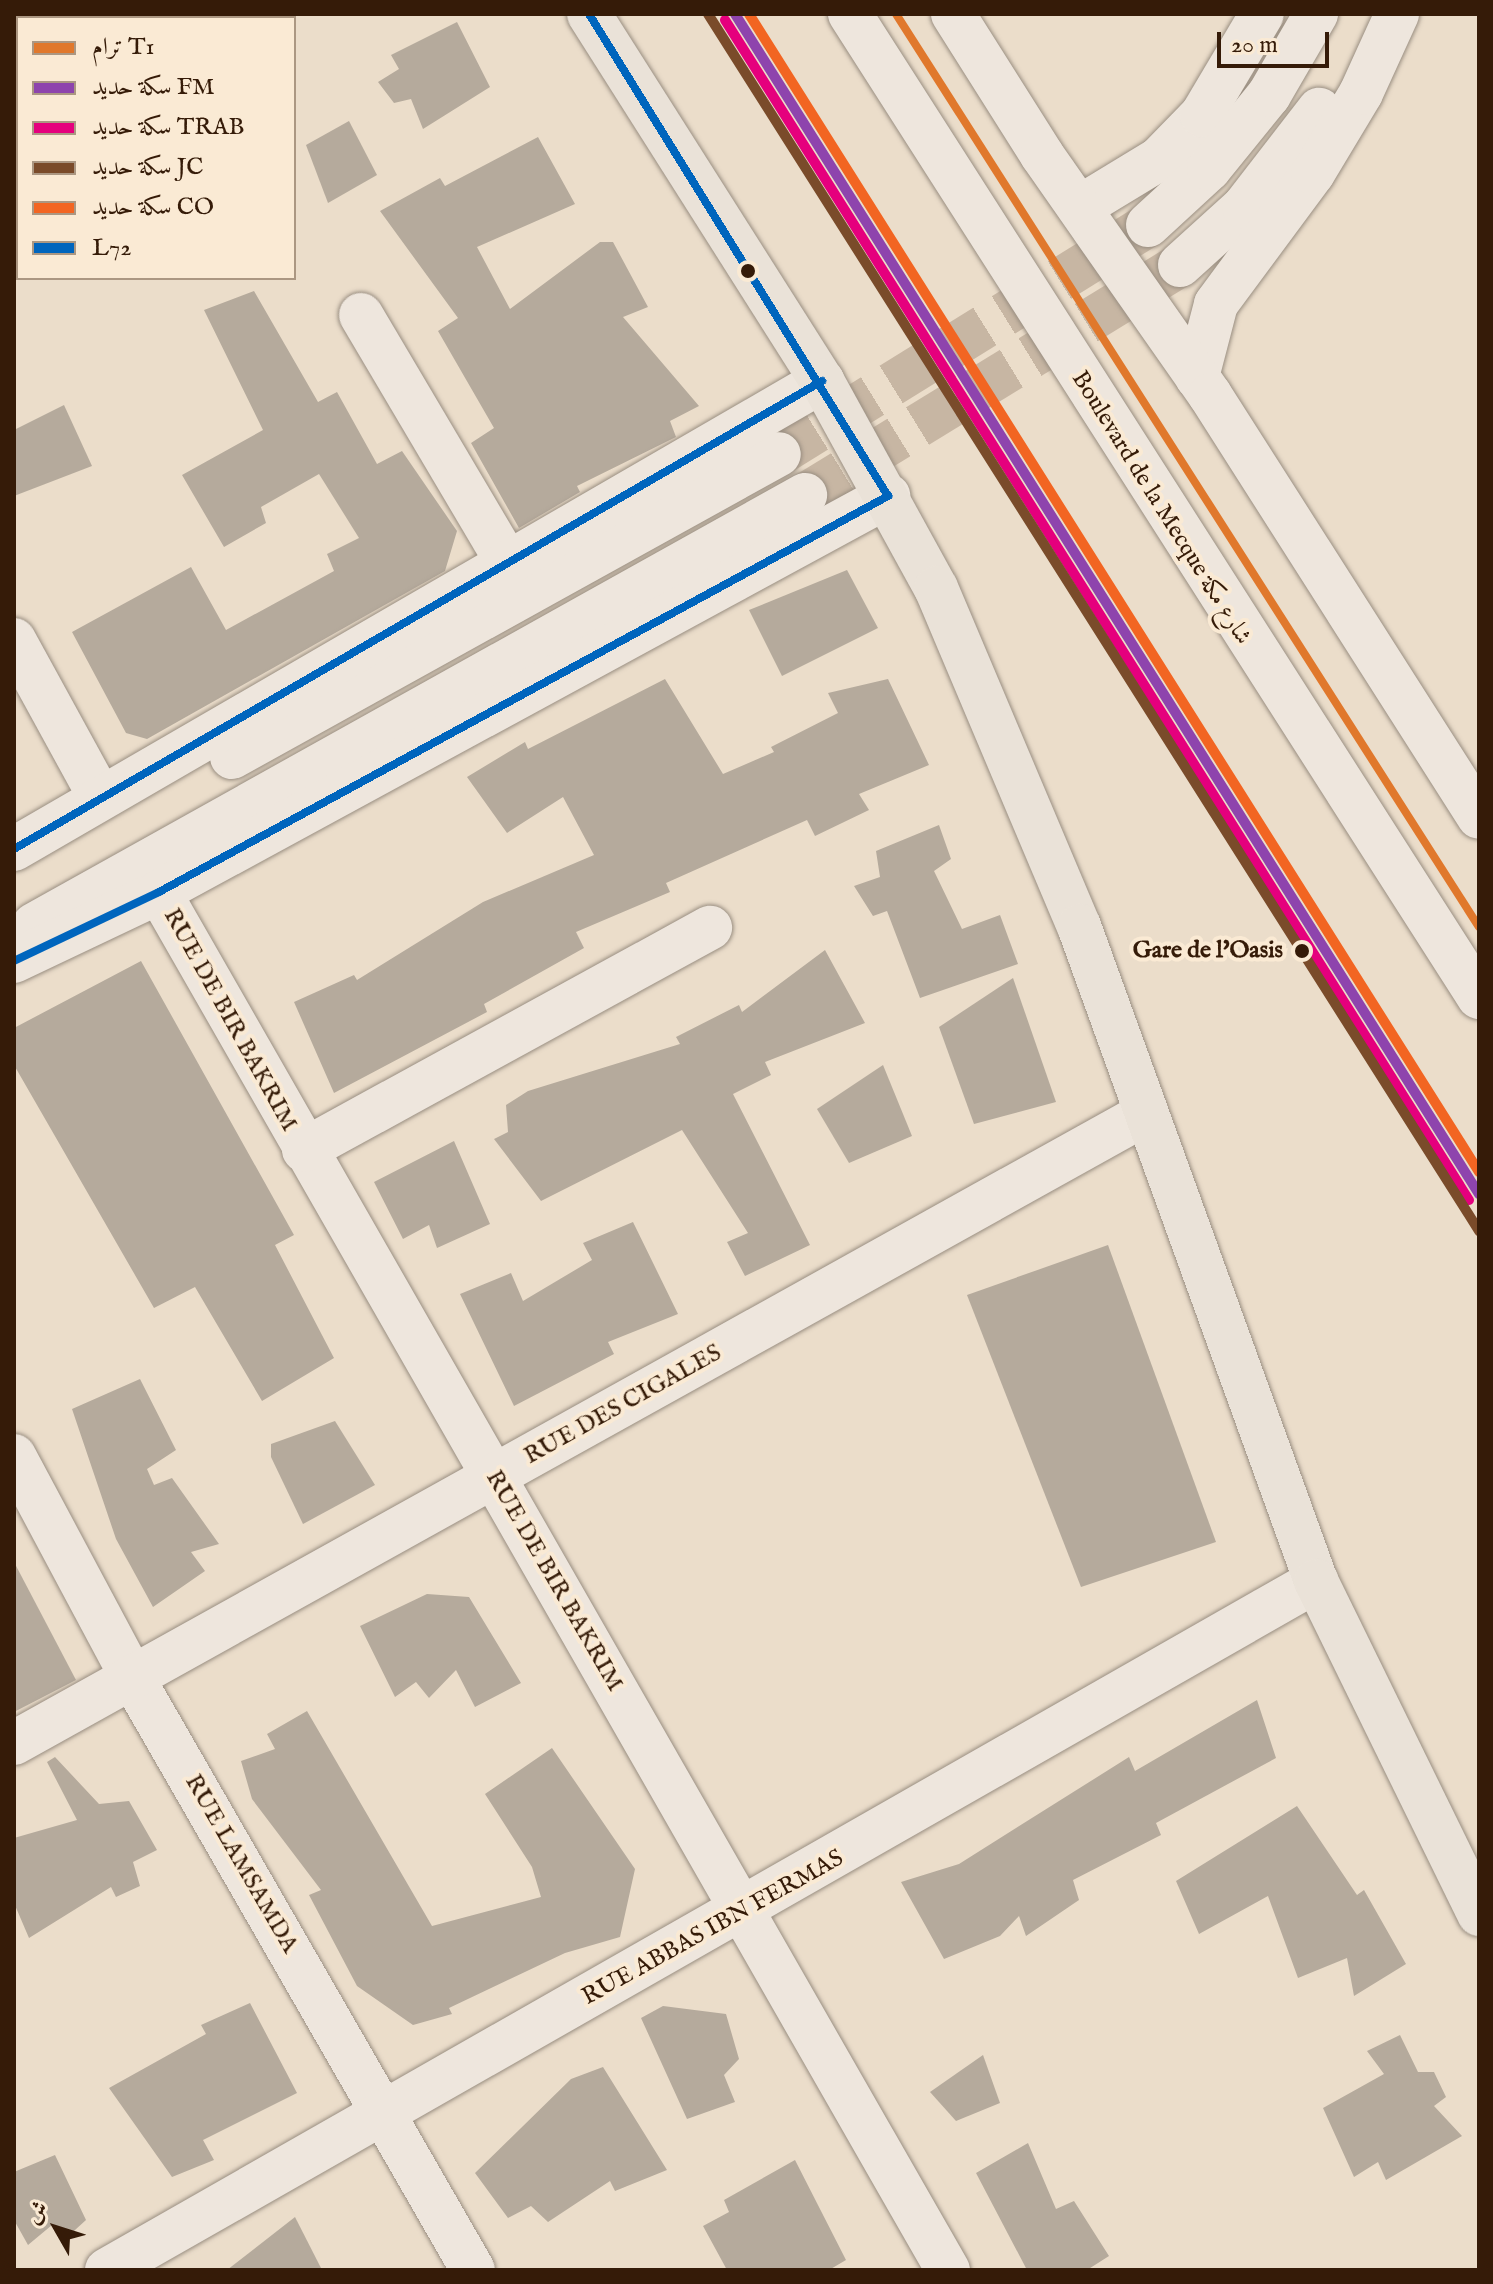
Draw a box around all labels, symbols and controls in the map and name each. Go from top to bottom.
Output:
legend [16,16,296,280]
scale bar [1221,16,1333,66]
text: 20 m [1231,30,1278,61]
text: ترام T1 [92,32,154,63]
text: سكة حديد FM [92,72,215,103]
text: سكة حديد TRAB [92,112,244,143]
text: سكة حديد JC [92,152,203,183]
text: سكة حديد CO [92,192,214,223]
text: L72 [92,233,132,264]
unlabelled marker [740,263,756,279]
street label: Boulevard de la Mecque شارع مكة [1065,366,1257,650]
street label: RUE DE BIR BAKRIM [157,904,303,1136]
place label: Gare de l'Oasis [1133,937,1283,965]
marker: Gare de l'Oasis [1290,939,1314,963]
street label: RUE DES CIGALES [519,1339,727,1471]
street label: RUE DE BIR BAKRIM [479,1465,629,1697]
street label: RUE LAMSAMDA [178,1770,304,1958]
street label: RUE ABBAS IBN FERMAS [577,1844,849,2012]
north arrow [16,2188,96,2268]
text: ش [20,2196,55,2230]

